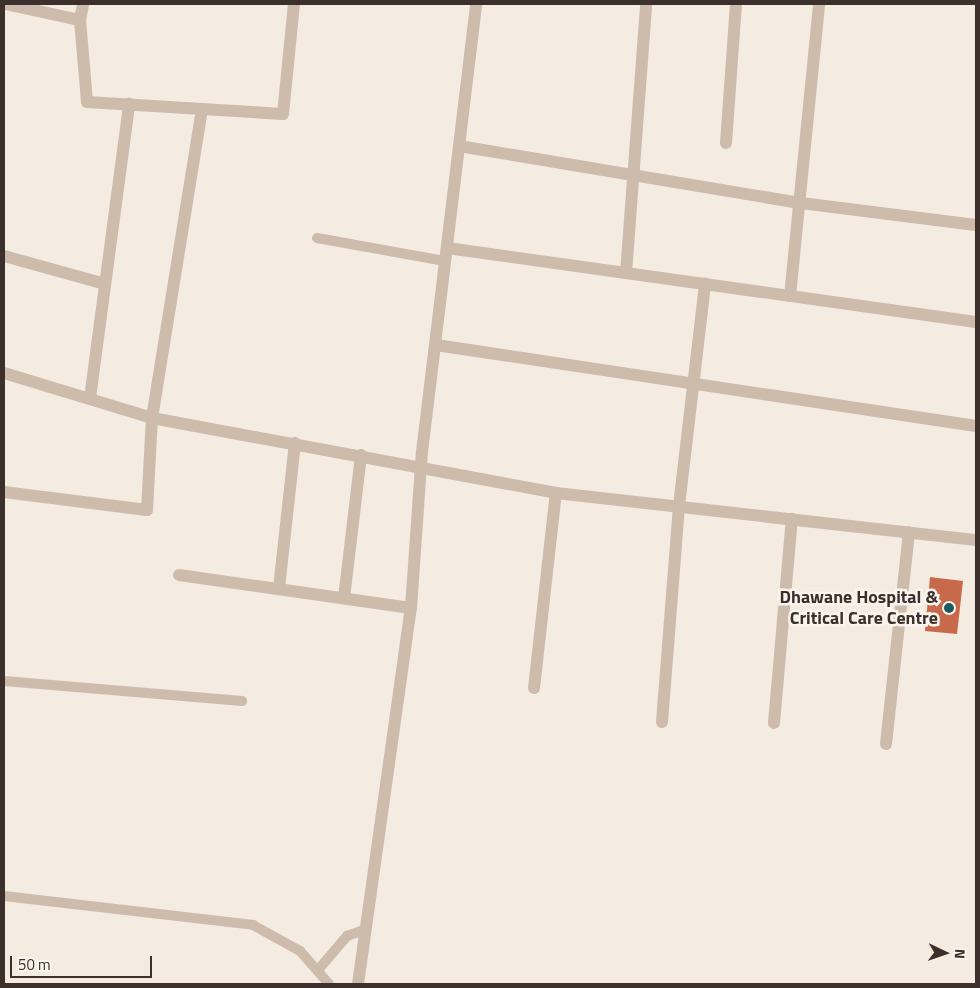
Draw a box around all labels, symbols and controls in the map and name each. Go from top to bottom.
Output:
place label: Dhawane Hospital & Critical Care Centre [779,587,938,630]
marker: Dhawane Hospital & Critical Care Centre [942,601,956,615]
north arrow [920,928,970,978]
scale bar [12,946,155,978]
text: N [950,948,971,959]
text: 50 m [18,953,51,976]

